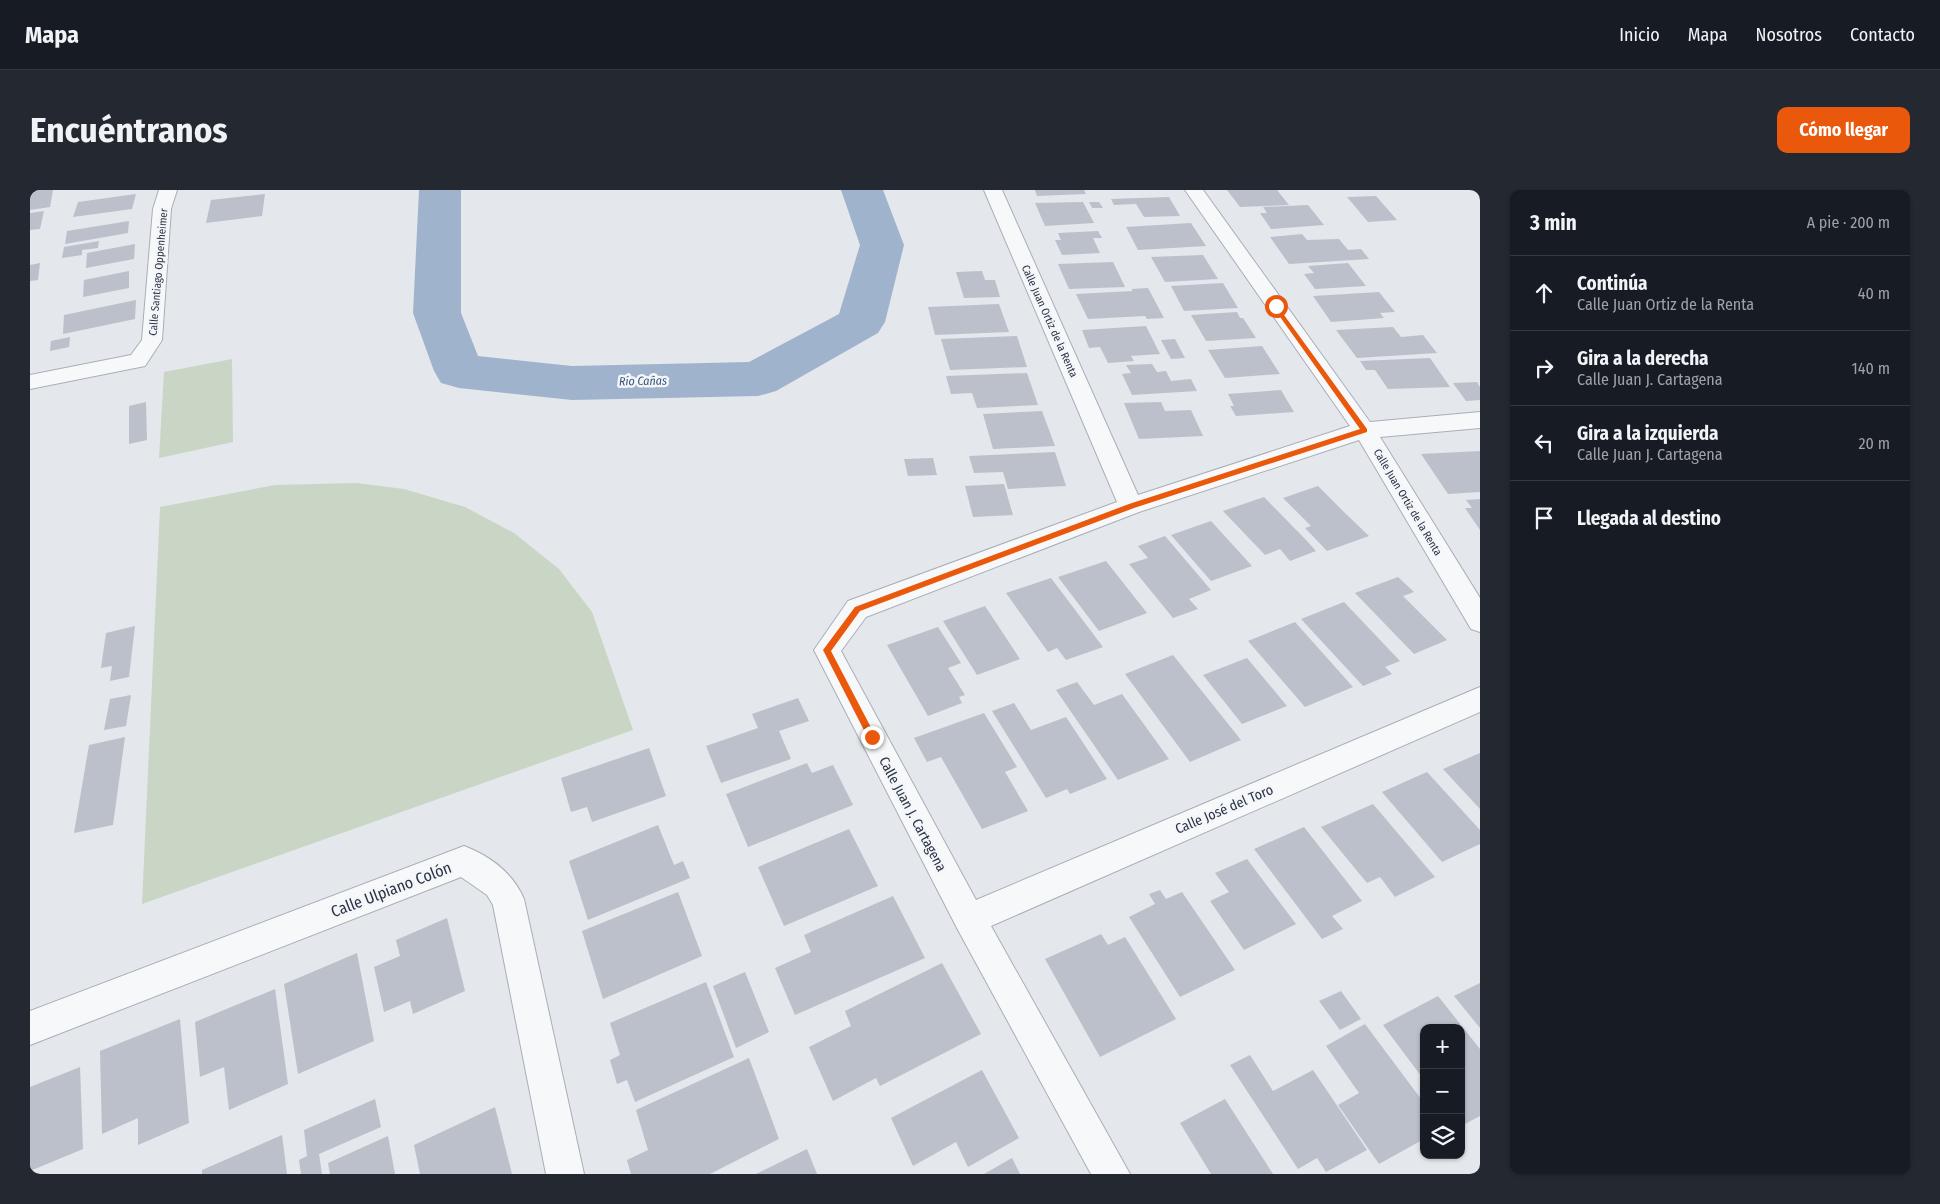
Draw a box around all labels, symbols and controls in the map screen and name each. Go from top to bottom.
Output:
text: Mapa [25,21,79,49]
text: Inicio [1619,24,1660,46]
text: Mapa [1688,24,1728,46]
text: Nosotros [1756,24,1822,46]
text: Contacto [1850,24,1915,46]
button: Cómo llegar [1777,107,1910,153]
text: Encuéntranos [30,109,228,151]
street label: Calle Santiago Oppenheimer [146,208,171,336]
text: 3 min [1530,210,1577,236]
text: A pie · 200 m [1807,213,1890,232]
street label: Calle Juan Ortiz de la Renta [1019,263,1080,379]
text: Continúa [1577,272,1648,295]
icon: ahead [1530,279,1558,307]
text: 40 m [1858,284,1890,303]
route start [1265,295,1288,318]
text: Calle Juan Ortiz de la Renta [1577,295,1754,314]
text: Gira a la derecha [1577,347,1709,370]
icon: right [1530,354,1558,382]
text: 140 m [1852,359,1890,378]
text: Calle Juan J. Cartagena [1577,370,1723,389]
water label: Río Cañas [619,374,667,388]
text: Gira a la izquierda [1577,422,1719,445]
icon: left [1530,429,1558,457]
text: 20 m [1859,434,1890,453]
text: Calle Juan J. Cartagena [1577,445,1723,464]
street label: Calle Juan Ortiz de la Renta [1371,447,1445,558]
icon: arrive [1530,504,1558,532]
text: Llegada al destino [1577,507,1721,530]
route end [861,726,884,749]
street label: Calle Juan J. Cartagena [875,754,950,875]
street label: Calle José del Toro [1173,781,1276,838]
street label: Calle Ulpiano Colón [328,858,454,921]
map controls [1420,1024,1465,1159]
button: + [1420,1024,1465,1069]
button: − [1420,1069,1465,1114]
button: layers [1420,1114,1465,1159]

